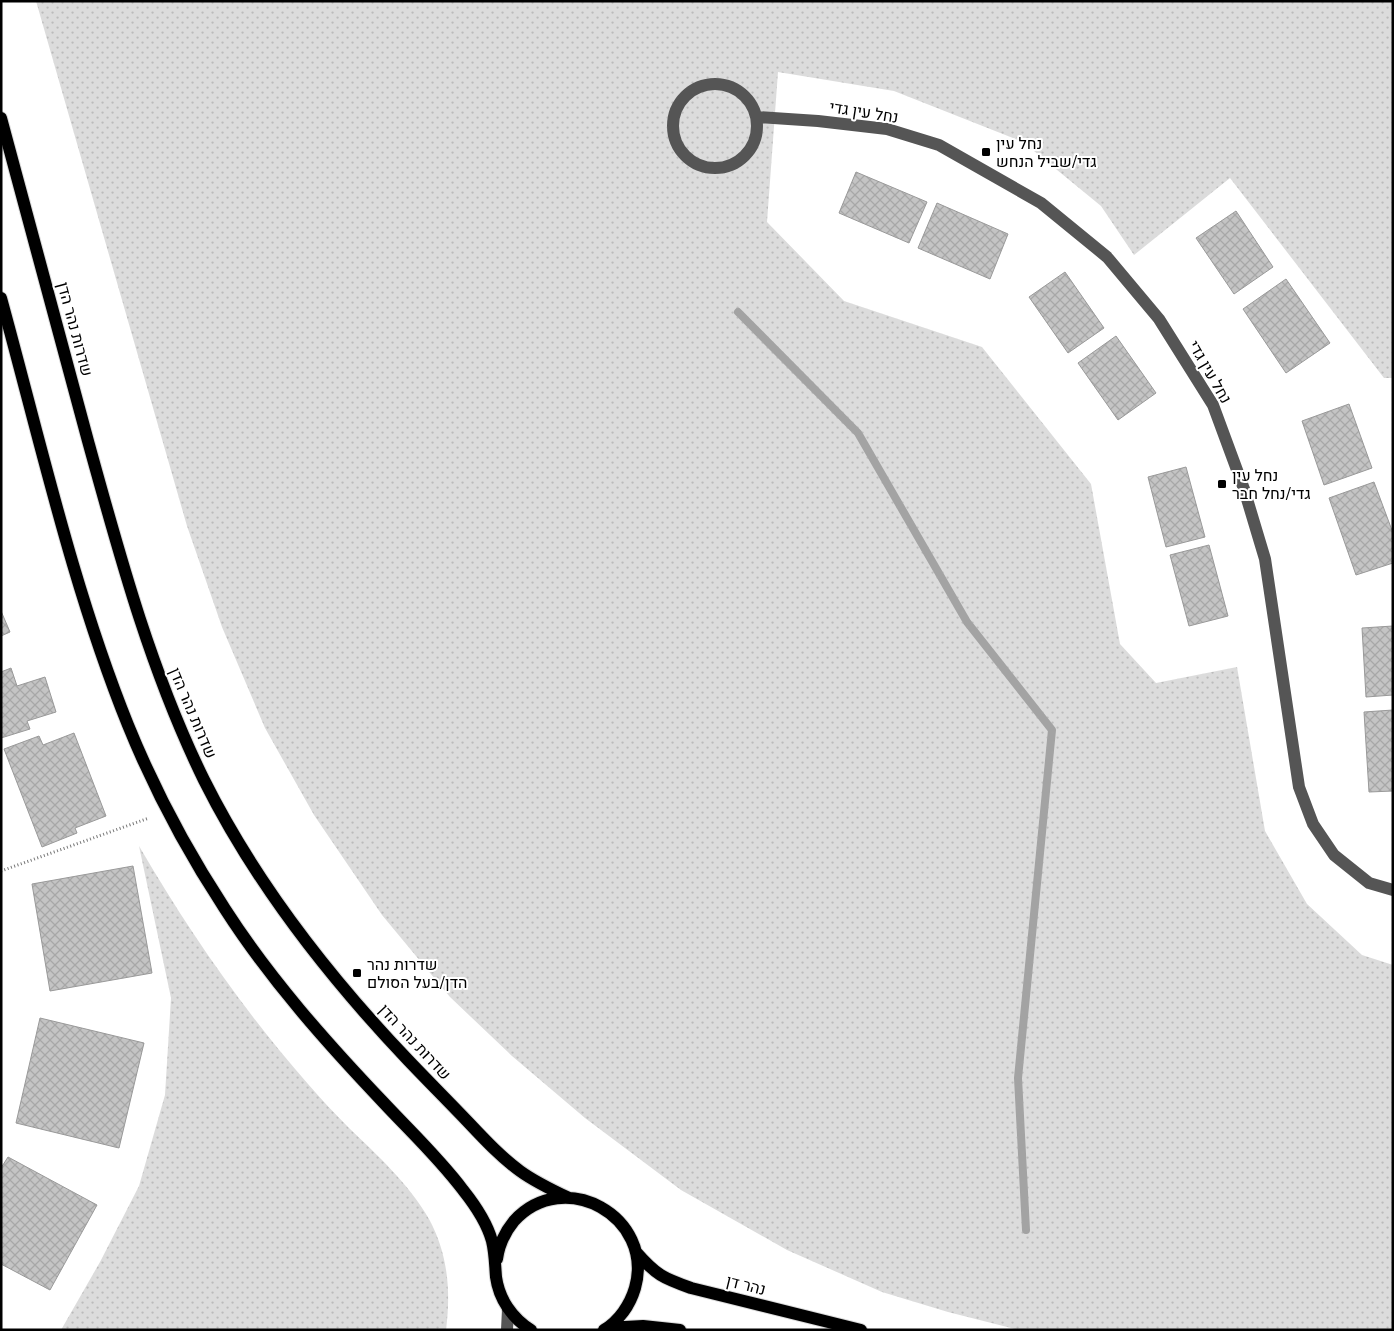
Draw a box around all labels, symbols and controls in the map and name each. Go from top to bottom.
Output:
street label: נחל עין גדי [828,97,900,127]
place label: נחל עין גדי/שביל הנחש [996,134,1097,171]
marker: נחל עין גדי/שביל הנחש [980,146,992,158]
street label: שדרות נהר הדן [53,280,97,378]
street label: נחל עין גדי [1184,337,1236,407]
place label: נחל עין גדי/נחל חבר [1232,466,1311,503]
marker: נחל עין גדי/נחל חבר [1216,478,1228,490]
street label: שדרות נהר הדן [165,665,221,761]
place label: שדרות נהר הדן/בעל הסולם [367,955,467,992]
marker: שדרות נהר הדן/בעל הסולם [351,967,363,979]
street label: שדרות נהר הדן [375,1000,455,1084]
street label: נהר דן [724,1271,768,1299]

